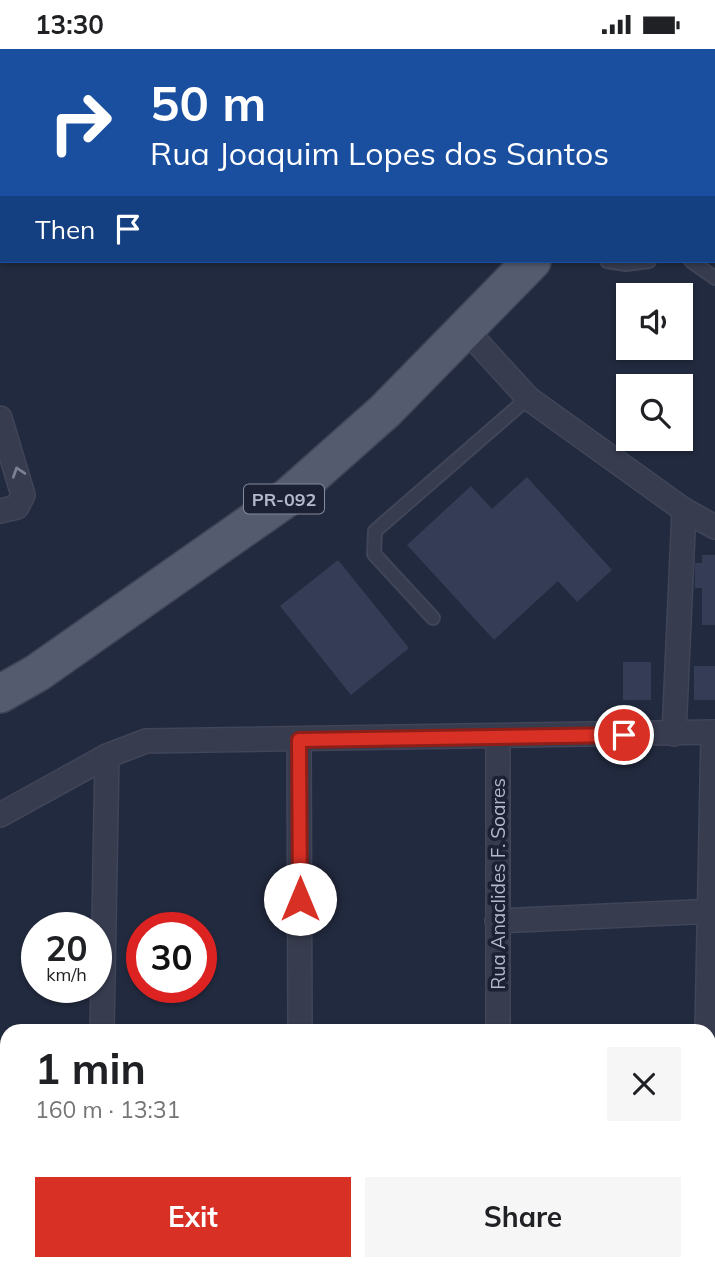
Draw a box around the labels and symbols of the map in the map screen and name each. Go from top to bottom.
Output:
one-way arrow [12,466,26,478]
road number: PR-092 [244,485,324,513]
pin [594,705,654,765]
street label: Rua Anaclides F. Soares [486,778,510,990]
position arrow [263,862,337,936]
speed limit sign: 30 [126,912,217,1003]

